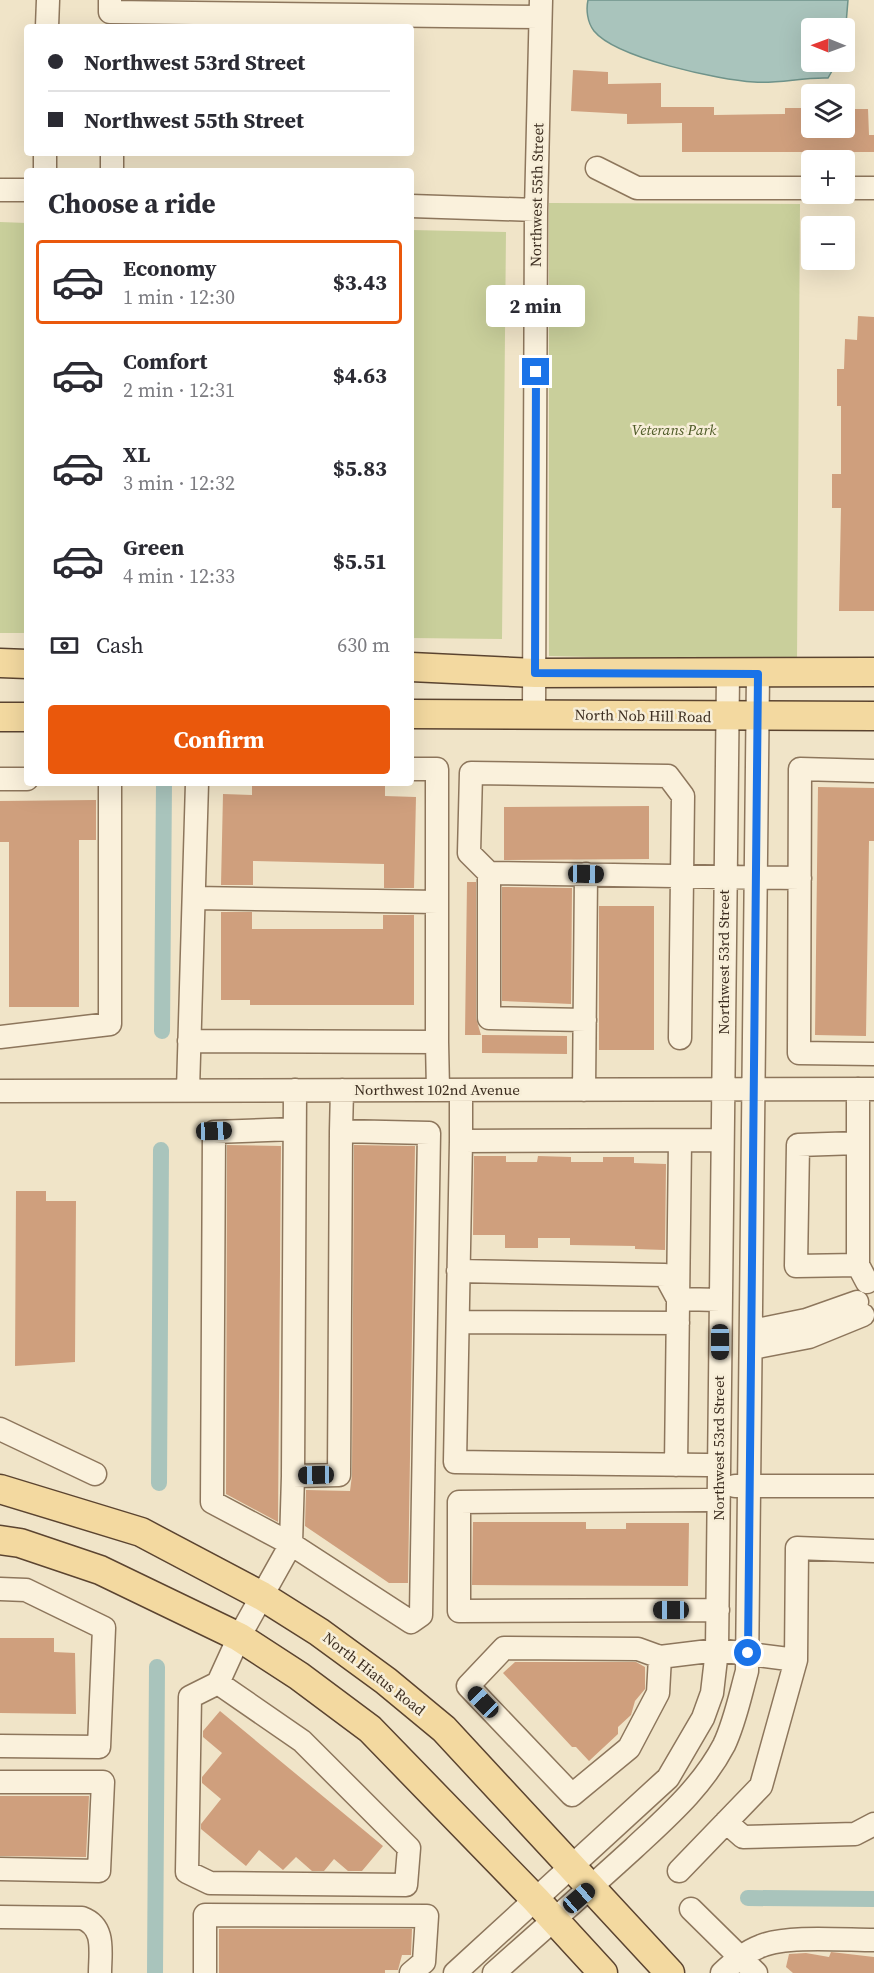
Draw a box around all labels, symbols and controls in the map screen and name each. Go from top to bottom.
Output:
north arrow [801,18,855,72]
map controls [801,18,855,270]
text: Northwest 53rd Street [84,47,305,77]
button: layers [801,84,855,138]
text: Northwest 55th Street [84,105,304,135]
street label: Northwest 55th Street [525,123,548,267]
button: + [801,150,855,204]
text: Choose a ride [48,185,216,222]
button: − [801,216,855,270]
text: Economy [123,253,217,283]
icon: car [51,255,105,309]
text: $3.43 [333,267,387,297]
text: 1 min · 12:30 [123,283,235,311]
callout: 2 min [486,285,586,327]
text: 2 min [510,292,561,320]
text: Comfort [123,346,207,376]
icon: car [51,348,105,402]
route end [522,358,549,385]
text: $4.63 [333,360,387,390]
text: 2 min · 12:31 [123,376,235,404]
park label: Veterans Park [632,419,717,440]
text: XL [123,439,150,469]
icon: car [51,441,105,495]
text: $5.83 [333,453,387,483]
text: 3 min · 12:32 [123,469,235,497]
text: Green [123,532,184,562]
icon: car [51,534,105,588]
text: $5.51 [333,546,387,576]
text: 4 min · 12:33 [123,562,235,590]
icon: cash [48,629,81,662]
text: Cash [96,630,144,660]
text: 630 m [337,631,390,659]
street label: North Nob Hill Road [574,704,712,727]
button: Confirm [48,705,390,774]
car [568,865,604,883]
street label: Northwest 53rd Street [713,889,734,1034]
street label: Northwest 102nd Avenue [354,1079,520,1100]
car [196,1121,232,1141]
car [711,1324,729,1360]
street label: Northwest 53rd Street [708,1375,729,1520]
car [298,1466,334,1484]
car [653,1601,689,1619]
street label: North Hiatus Road [319,1627,430,1721]
route start [734,1639,761,1666]
car [464,1683,502,1721]
car [560,1879,598,1917]

